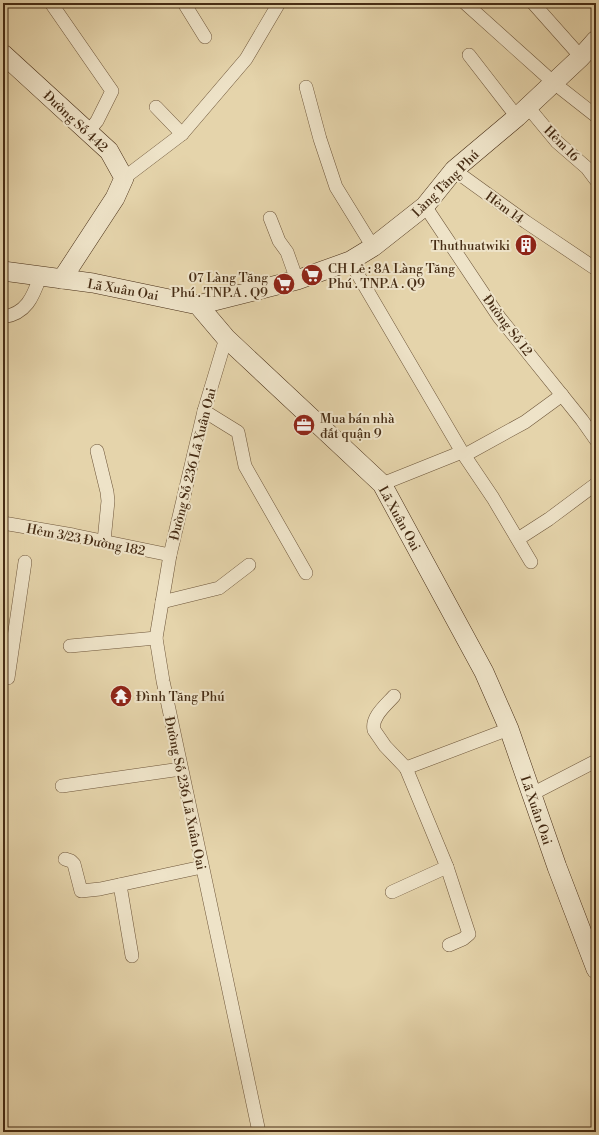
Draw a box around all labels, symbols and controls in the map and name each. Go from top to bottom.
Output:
street label: Đường Số 442 [40,88,111,156]
street label: Hẻm 16 [540,122,583,165]
street label: Làng Tăng Phú [409,146,483,221]
street label: Hẻm 14 [482,188,527,227]
building icon: Thuthuatwiki [513,232,539,258]
place label: Thuthuatwiki [431,238,510,254]
place label: CH Lẻ : 8A Làng Tăng Phú . TNP.A . Q9 [328,261,455,292]
supermarket icon: CH Lẻ : 8A Làng Tăng Phú . TNP.A . Q9 [299,262,325,288]
place label: 07 Làng Tăng Phú . TNP.A . Q9 [171,270,268,301]
supermarket icon: 07 Làng Tăng Phú . TNP.A . Q9 [271,271,297,297]
street label: Lã Xuân Oai [86,276,160,304]
street label: Đường Số 12 [479,292,535,359]
street label: Đường Số 236 Lã Xuân Oai [166,386,220,542]
place label: Mua bán nhà đất quận 9 [320,411,395,442]
office icon: Mua bán nhà đất quận 9 [291,412,317,438]
street label: Lã Xuân Oai [375,483,424,554]
street label: Hẻm 3/23 Đường 182 [25,521,147,559]
temple icon: Đình Tăng Phú [108,683,134,709]
place label: Đình Tăng Phú [136,689,225,705]
street label: Đường Số 236 Lã Xuân Oai [161,715,209,871]
street label: Lã Xuân Oai [517,774,555,847]

